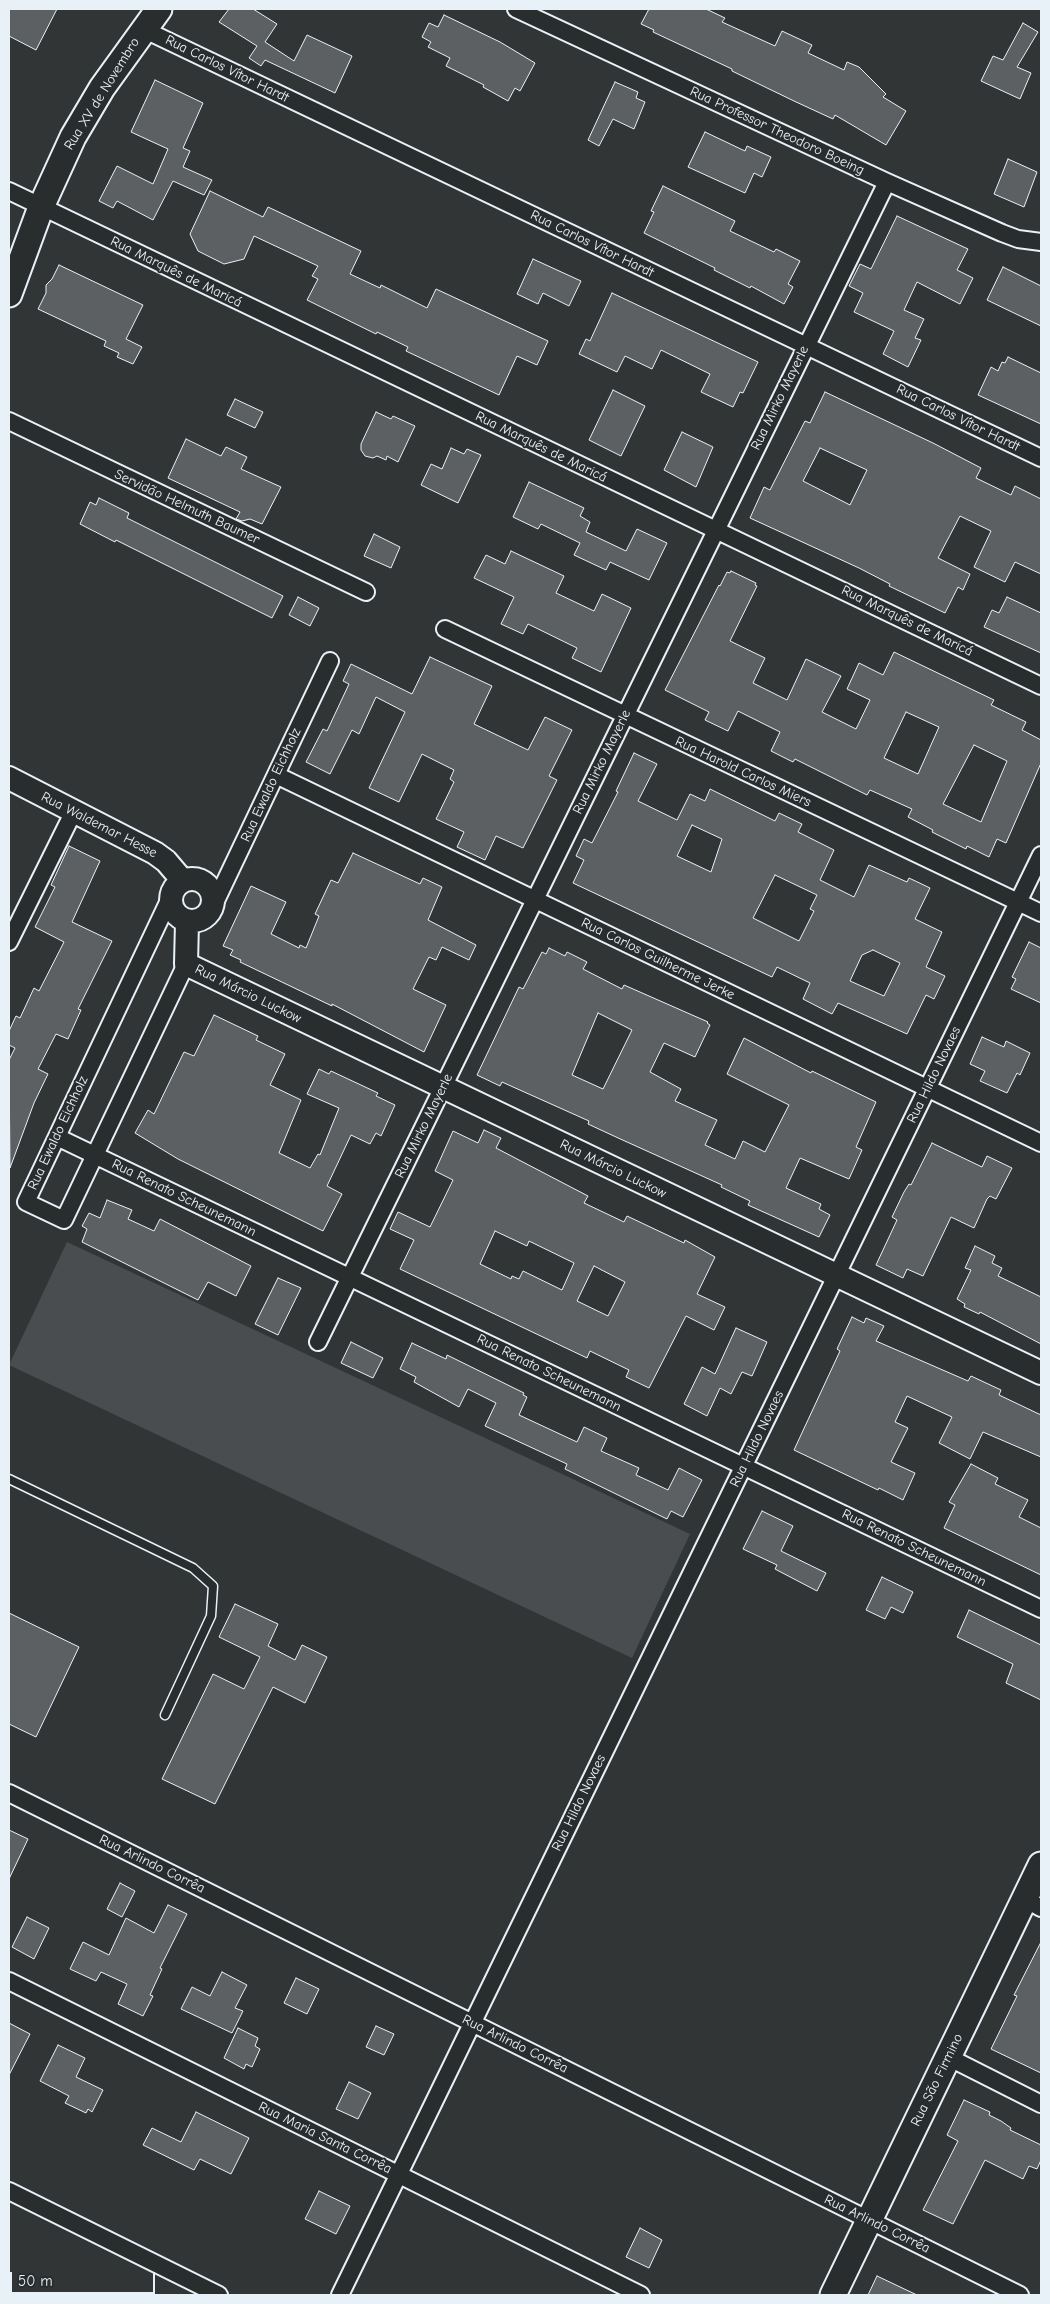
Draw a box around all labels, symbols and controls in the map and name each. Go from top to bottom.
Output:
street label: Rua Carlos Vítor Hardt [162,32,292,106]
street label: Rua XV de Novembro [61,35,143,153]
street label: Rua Professor Theodoro Boeing [687,83,867,179]
street label: Rua Carlos Vítor Hardt [527,207,657,281]
street label: Rua Marquês de Maricá [107,233,245,311]
street label: Rua Mirko Mayerle [747,343,813,453]
street label: Rua Carlos Vítor Hardt [893,381,1023,455]
street label: Rua Marquês de Maricá [472,408,610,486]
street label: Servidão Helmuth Baumer [112,466,262,548]
street label: Rua Marquês de Maricá [838,582,976,660]
street label: Rua Mirko Mayerle [569,707,635,817]
street label: Rua Ewaldo Eichholz [237,725,305,845]
street label: Rua Harold Carlos Miers [672,733,814,811]
street label: Rua Waldemar Hesse [38,788,160,862]
street label: Rua Carlos Guilherme Jerke [578,914,738,1004]
street label: Rua Márcio Luckow [192,961,304,1027]
street label: Rua Hildo Novaes [903,1024,965,1126]
street label: Rua Mirko Mayerle [391,1071,457,1181]
street label: Rua Ewaldo Eichholz [24,1073,92,1193]
street label: Rua Márcio Luckow [557,1136,669,1202]
street label: Rua Renato Scheunemann [109,1156,259,1240]
street label: Rua Renato Scheunemann [474,1331,624,1415]
street label: Rua Hildo Novaes [726,1388,788,1490]
street label: Rua Renato Scheunemann [839,1506,989,1590]
street label: Rua Hildo Novaes [548,1752,610,1854]
street label: Rua Arlindo Corrêa [96,1831,208,1897]
street label: Rua Arlindo Corrêa [459,2011,571,2077]
street label: Rua São Firmino [907,2031,967,2129]
street label: Rua Maria Santa Corrêa [256,2098,394,2178]
street label: Rua Arlindo Corrêa [821,2191,933,2257]
scale bar [12,2262,158,2294]
text: 50 m [18,2272,53,2290]

